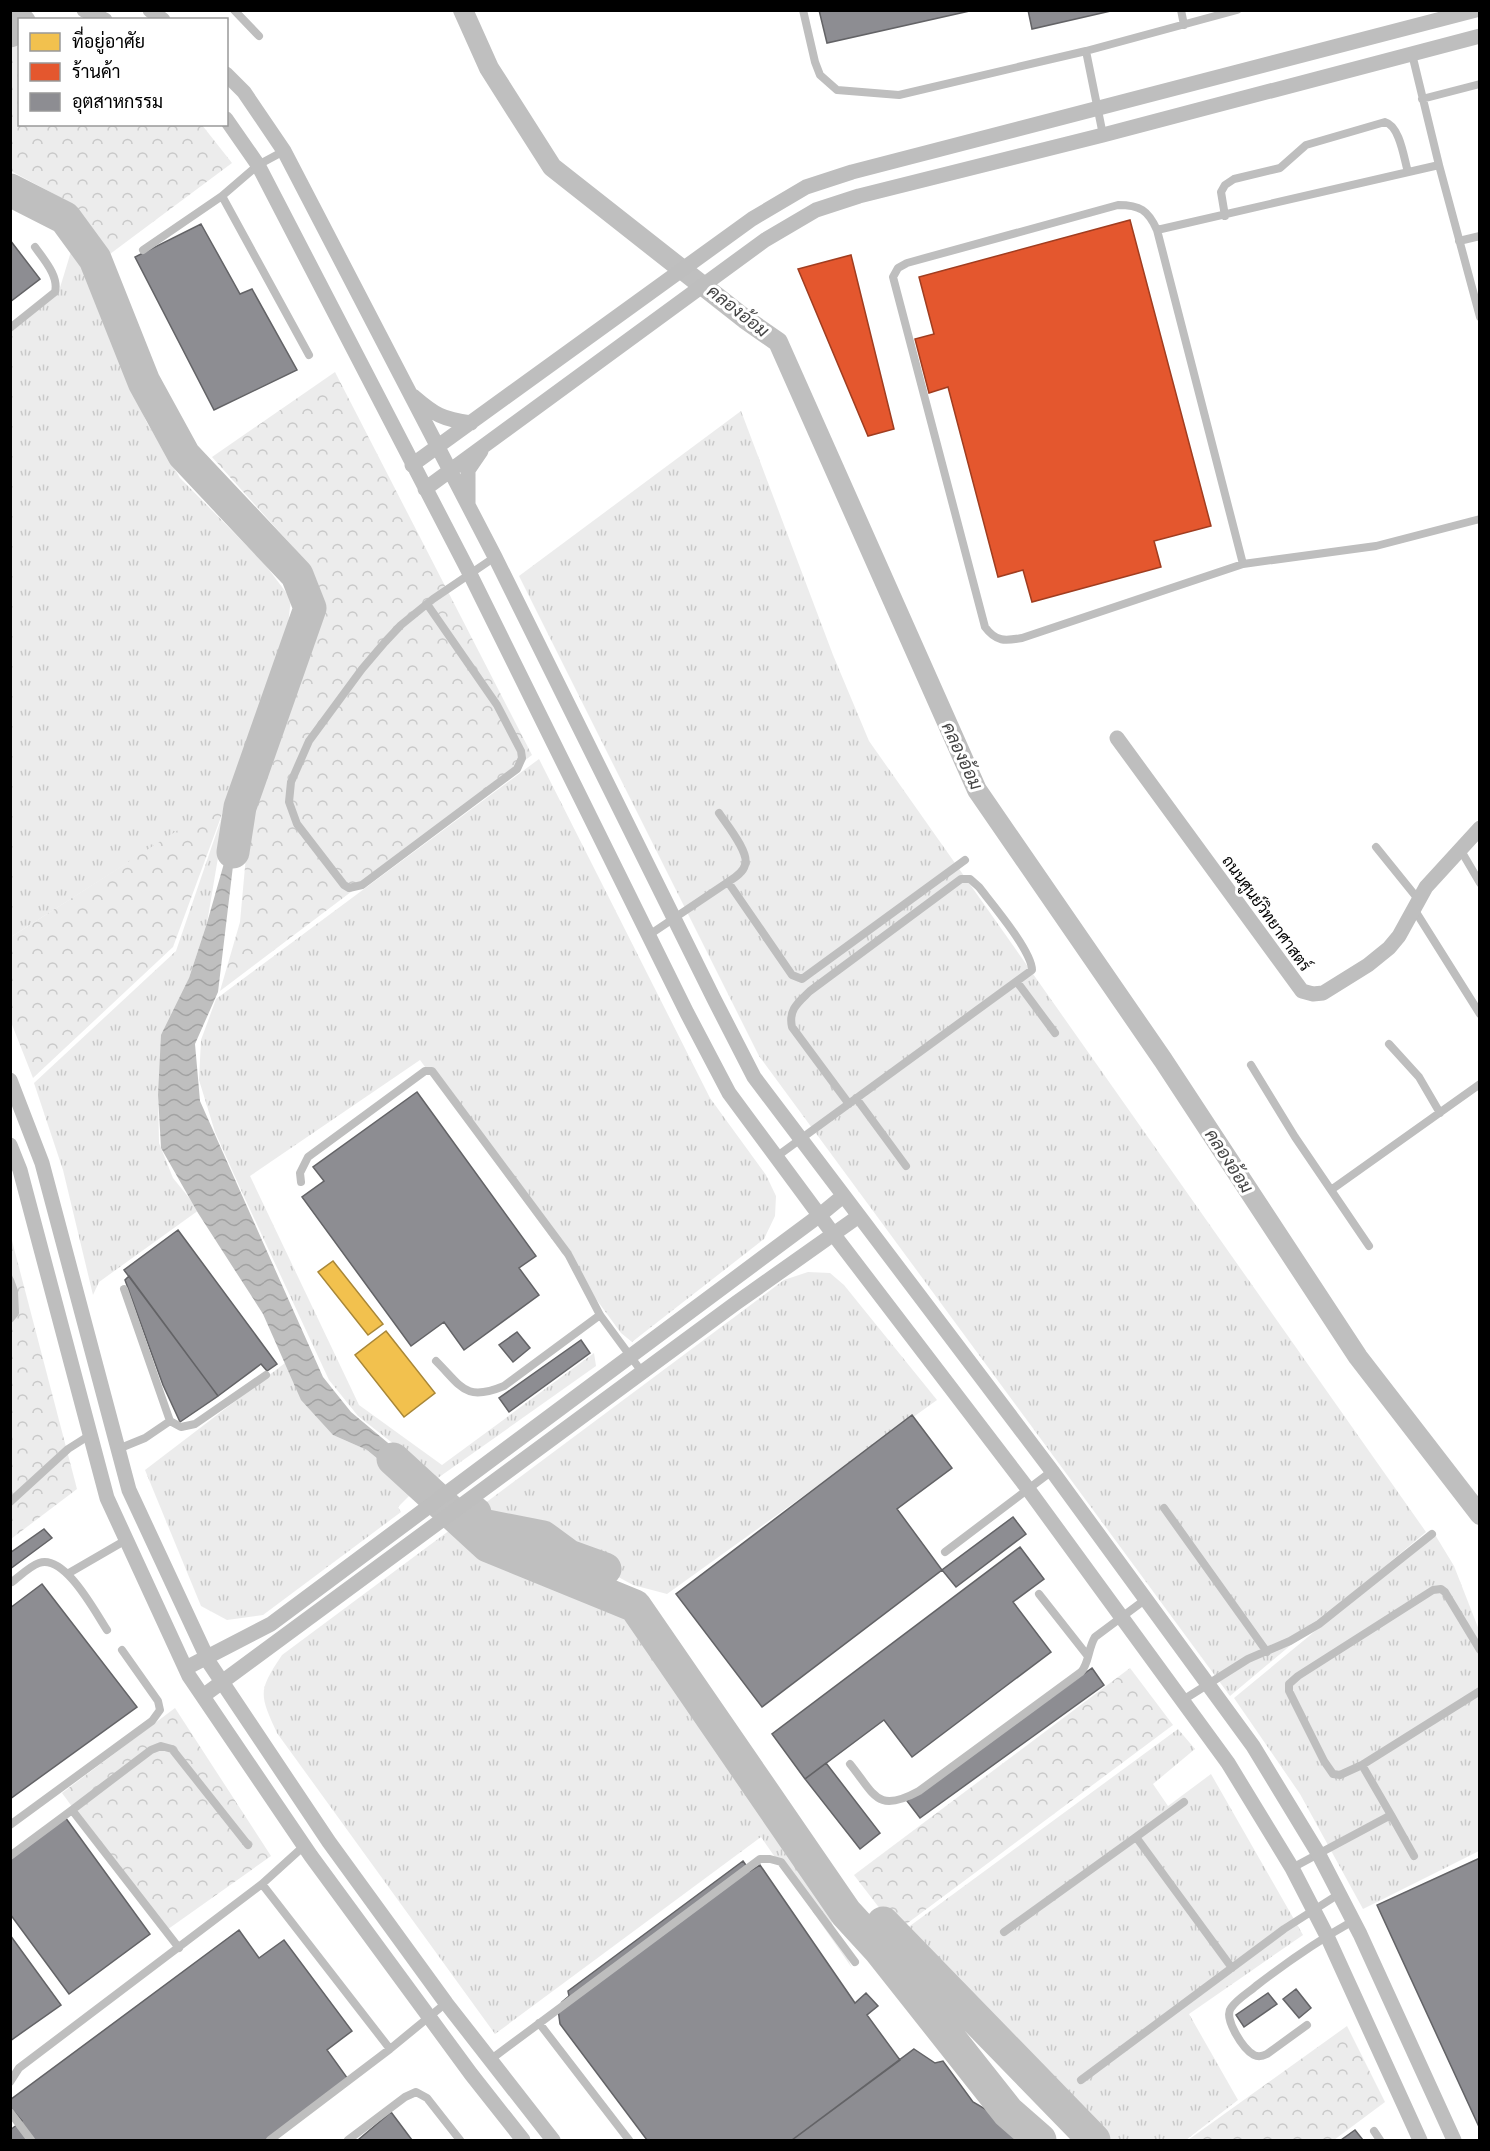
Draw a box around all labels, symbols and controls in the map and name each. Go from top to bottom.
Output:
legend [18,18,228,126]
text: ที่อยู่อาศัย [72,26,145,55]
text: ร้านค้า [72,60,121,83]
text: อุตสาหกรรม [72,91,163,114]
water label: คลองอ้อม [703,279,774,342]
water label: คลองอ้อม [937,718,988,793]
street label: ถนนศูนย์วิทยาศาสตร์ [1217,850,1318,976]
water label: คลองอ้อม [1200,1124,1259,1197]

